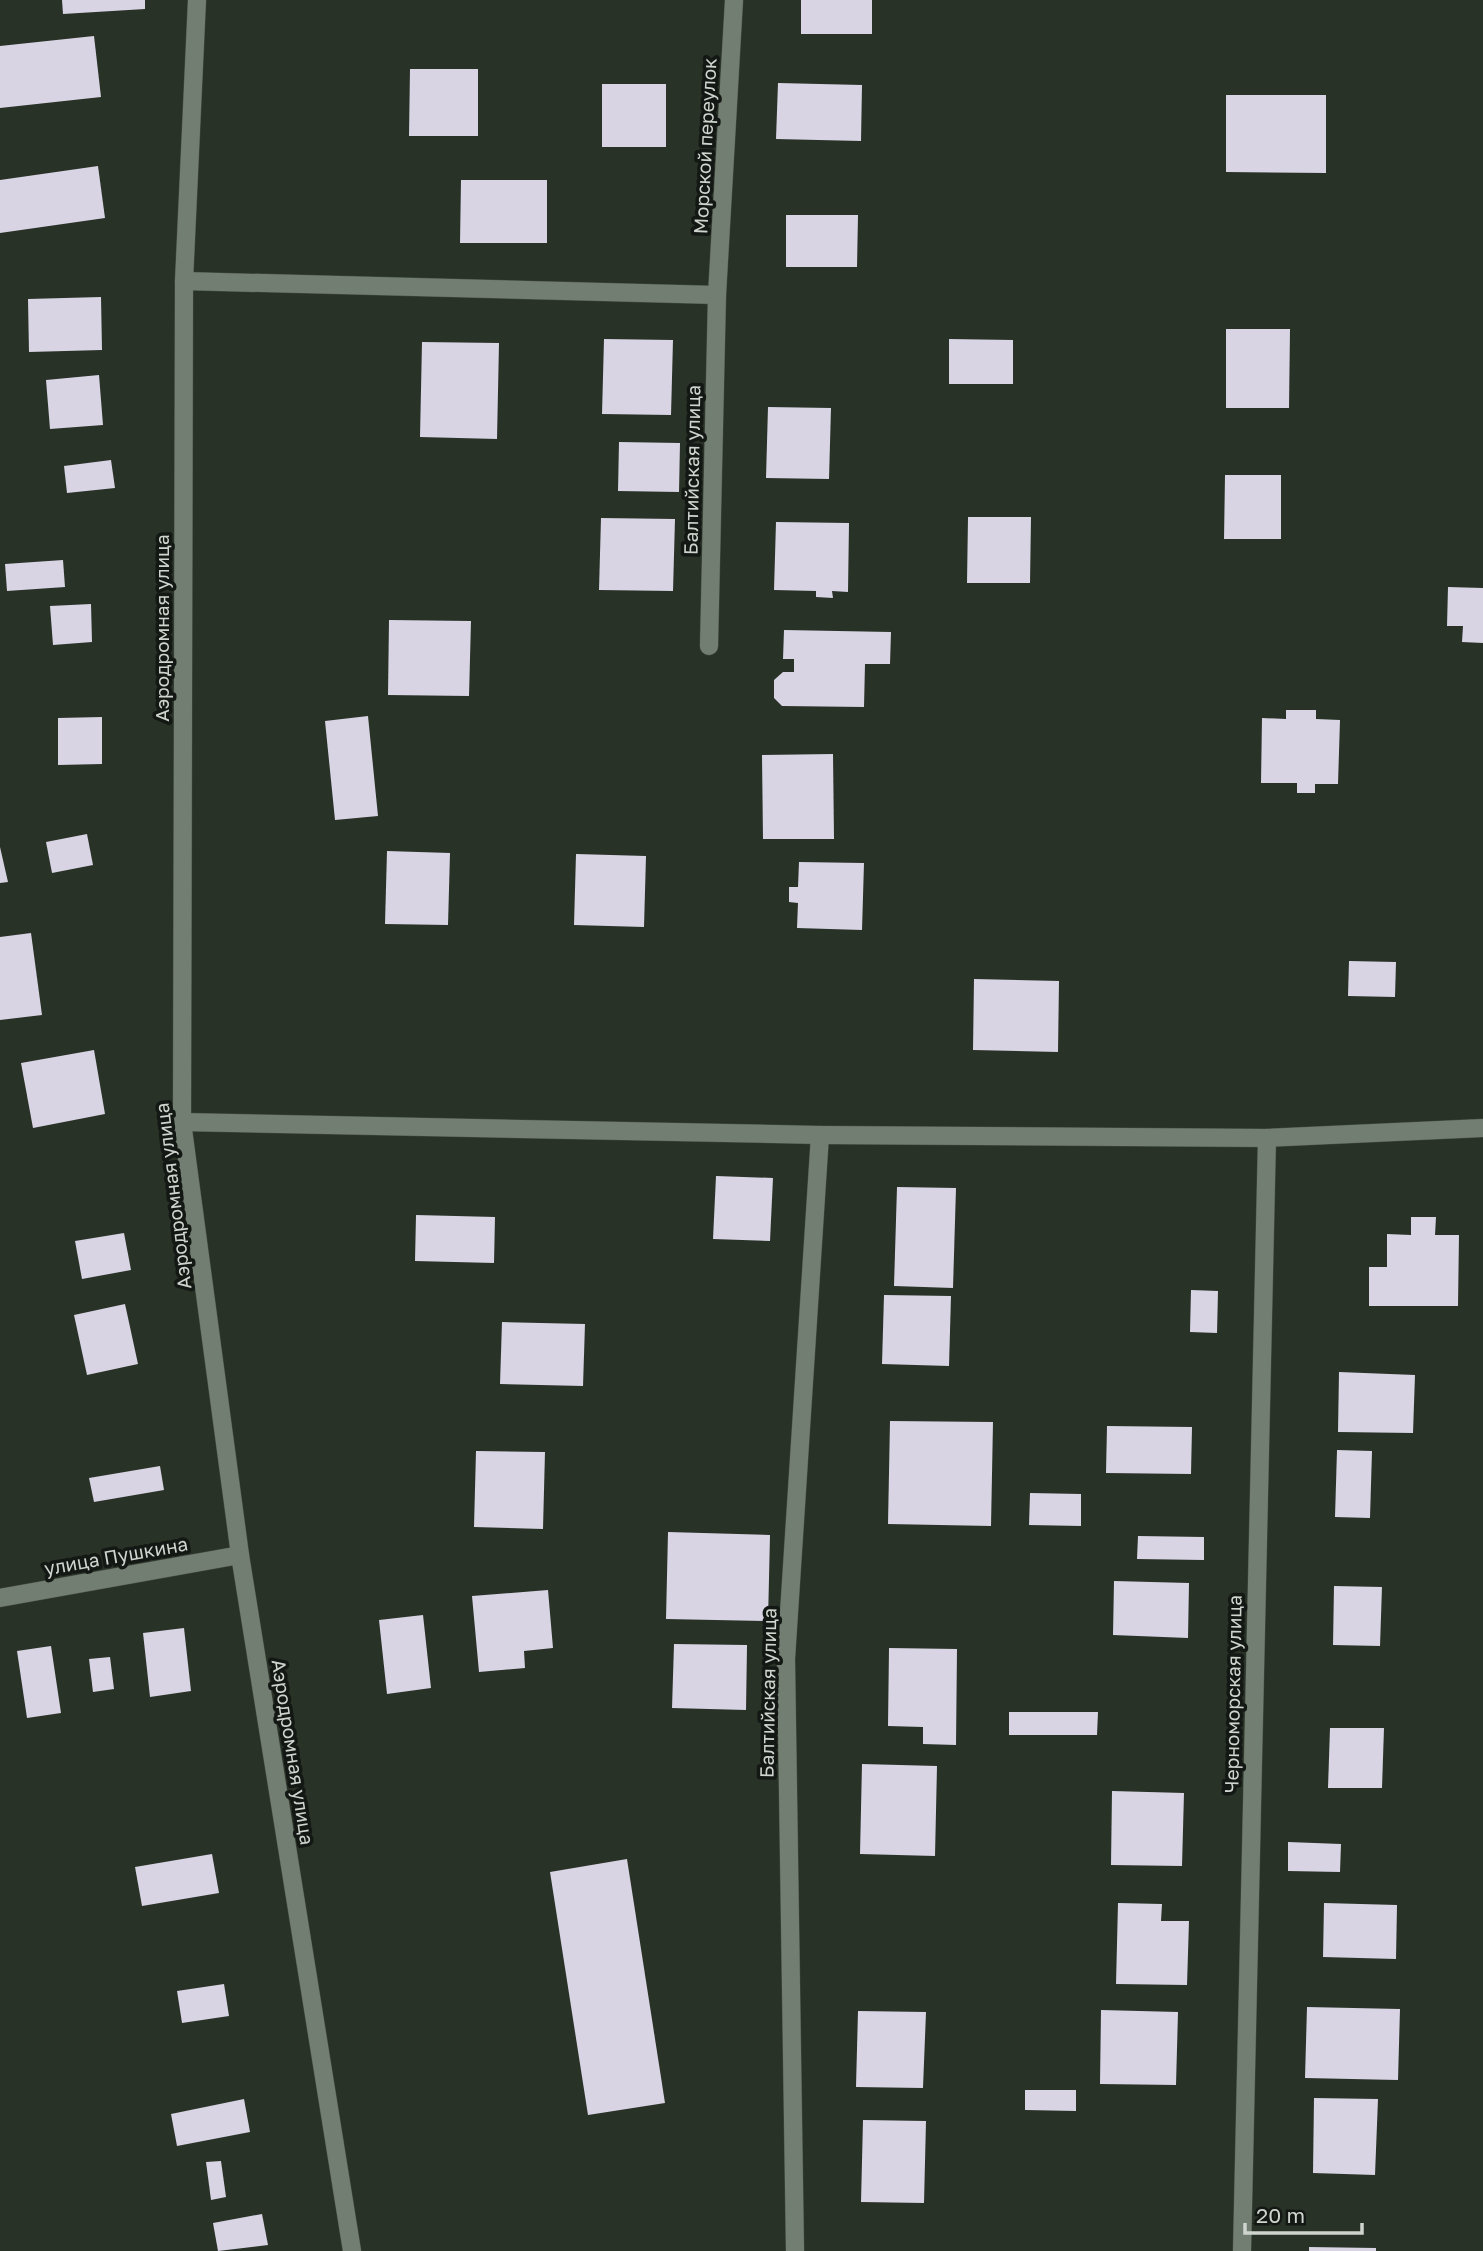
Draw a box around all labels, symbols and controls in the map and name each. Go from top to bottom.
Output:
street label: Морской переулок [688,57,721,235]
street label: Балтийская улица [679,385,704,555]
street label: Аэродромная улица [150,534,173,722]
street label: Аэродромная улица [150,1102,195,1291]
street label: улица Пушкина [42,1532,190,1579]
street label: Черноморская улица [1219,1595,1246,1793]
street label: Балтийская улица [755,1608,780,1778]
street label: Аэродромная улица [267,1657,320,1846]
scale bar [1245,2192,1362,2236]
text: 20 m [1256,2202,1305,2228]

